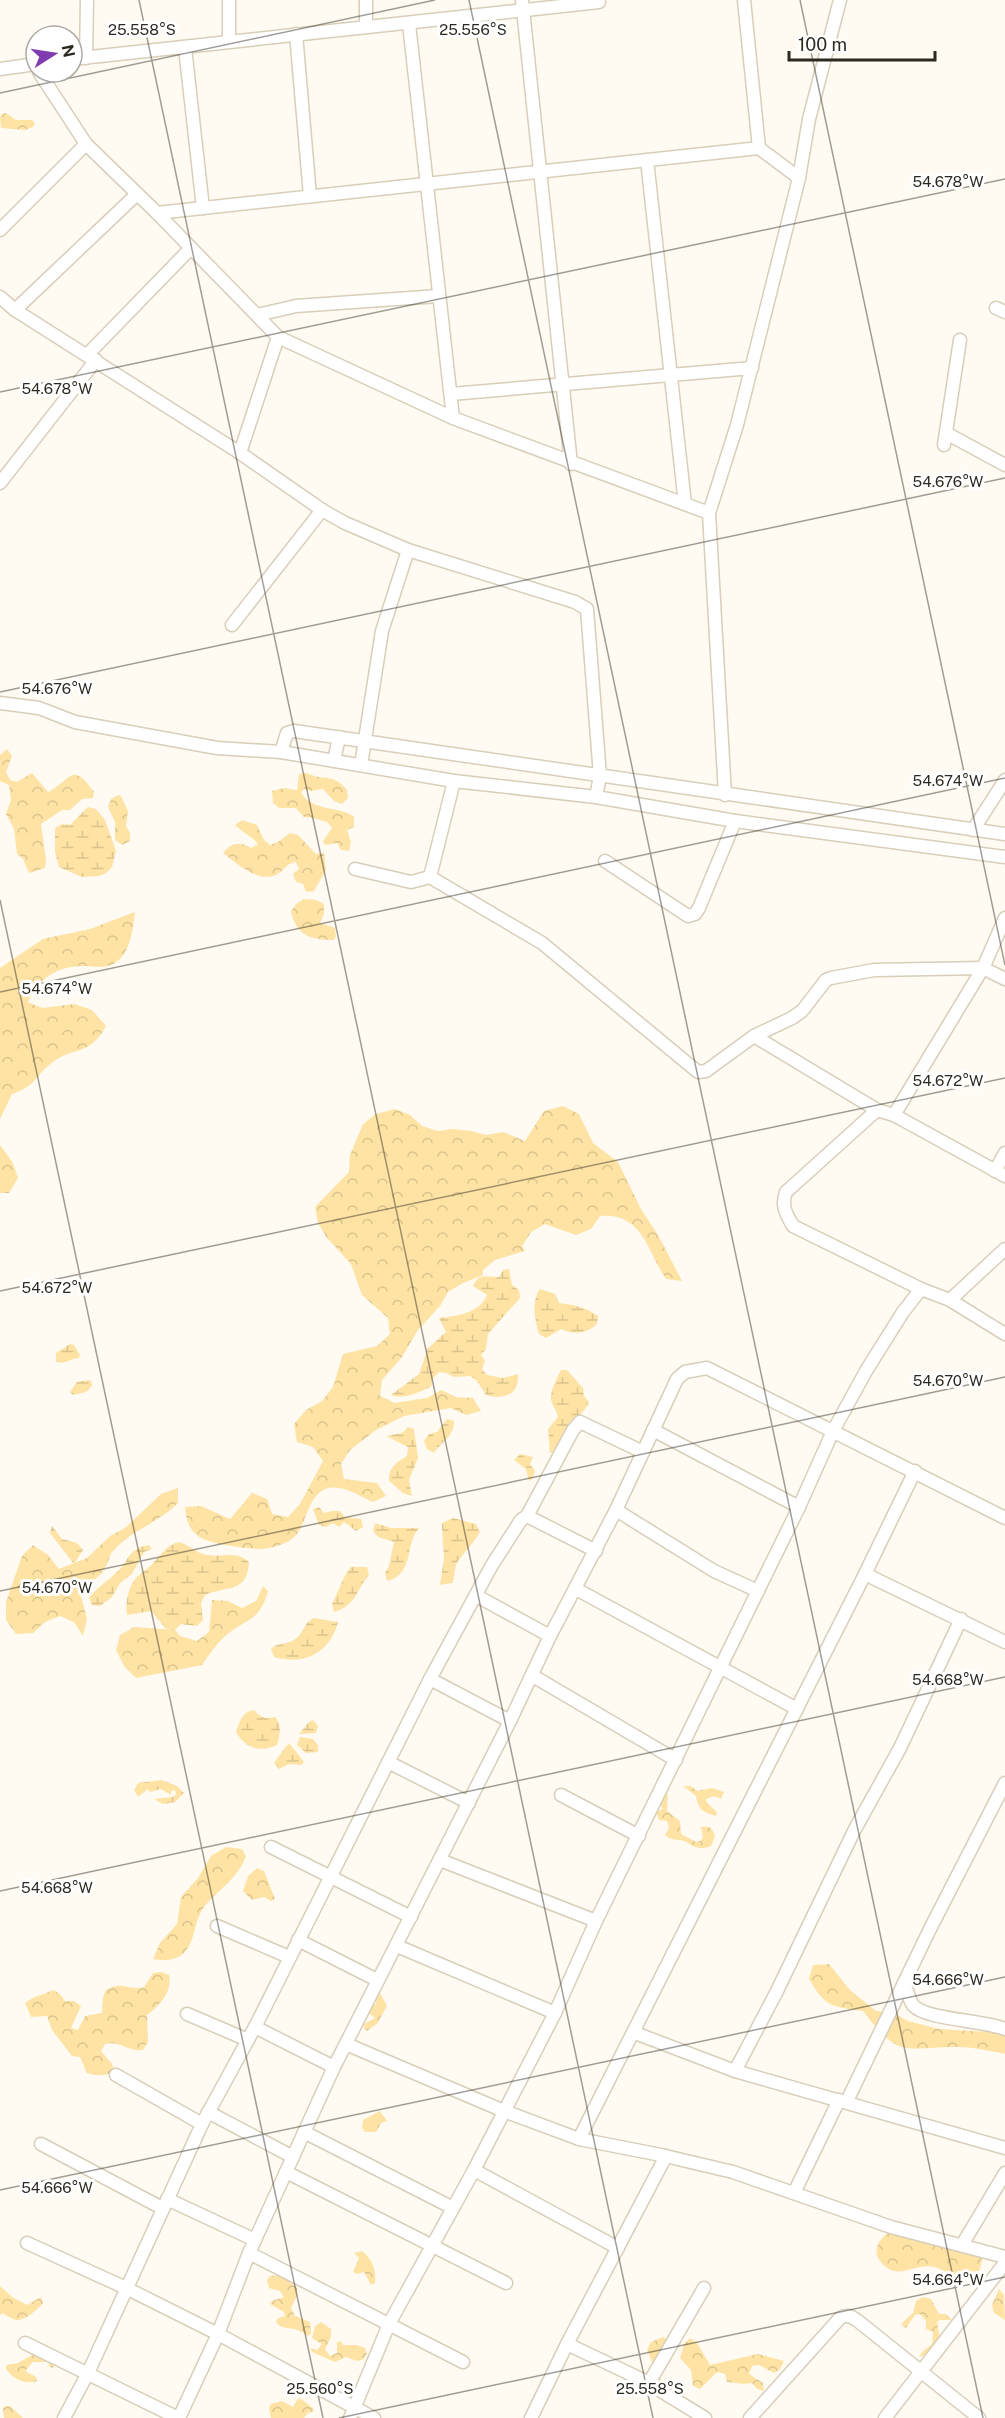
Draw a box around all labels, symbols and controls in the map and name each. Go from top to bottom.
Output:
text: 25.558°S [108,21,176,38]
text: 25.556°S [439,21,507,38]
north arrow [24,24,84,84]
scale bar [789,24,934,62]
text: 100 m [798,34,847,55]
text: N [58,43,79,59]
text: 54.678°W [912,173,984,190]
text: 54.678°W [21,380,93,397]
text: 54.676°W [913,473,983,490]
text: 54.676°W [22,680,92,697]
text: 54.674°W [913,772,983,789]
text: 54.674°W [22,980,92,997]
text: 54.672°W [913,1072,983,1089]
text: 54.672°W [22,1279,92,1296]
text: 54.670°W [913,1372,983,1389]
text: 54.670°W [22,1579,92,1596]
text: 54.668°W [912,1671,984,1688]
text: 54.668°W [21,1879,93,1896]
text: 54.666°W [912,1971,984,1988]
text: 54.666°W [21,2179,93,2196]
text: 54.664°W [912,2271,984,2288]
text: 25.560°S [287,2380,353,2397]
text: 25.558°S [616,2380,684,2397]

